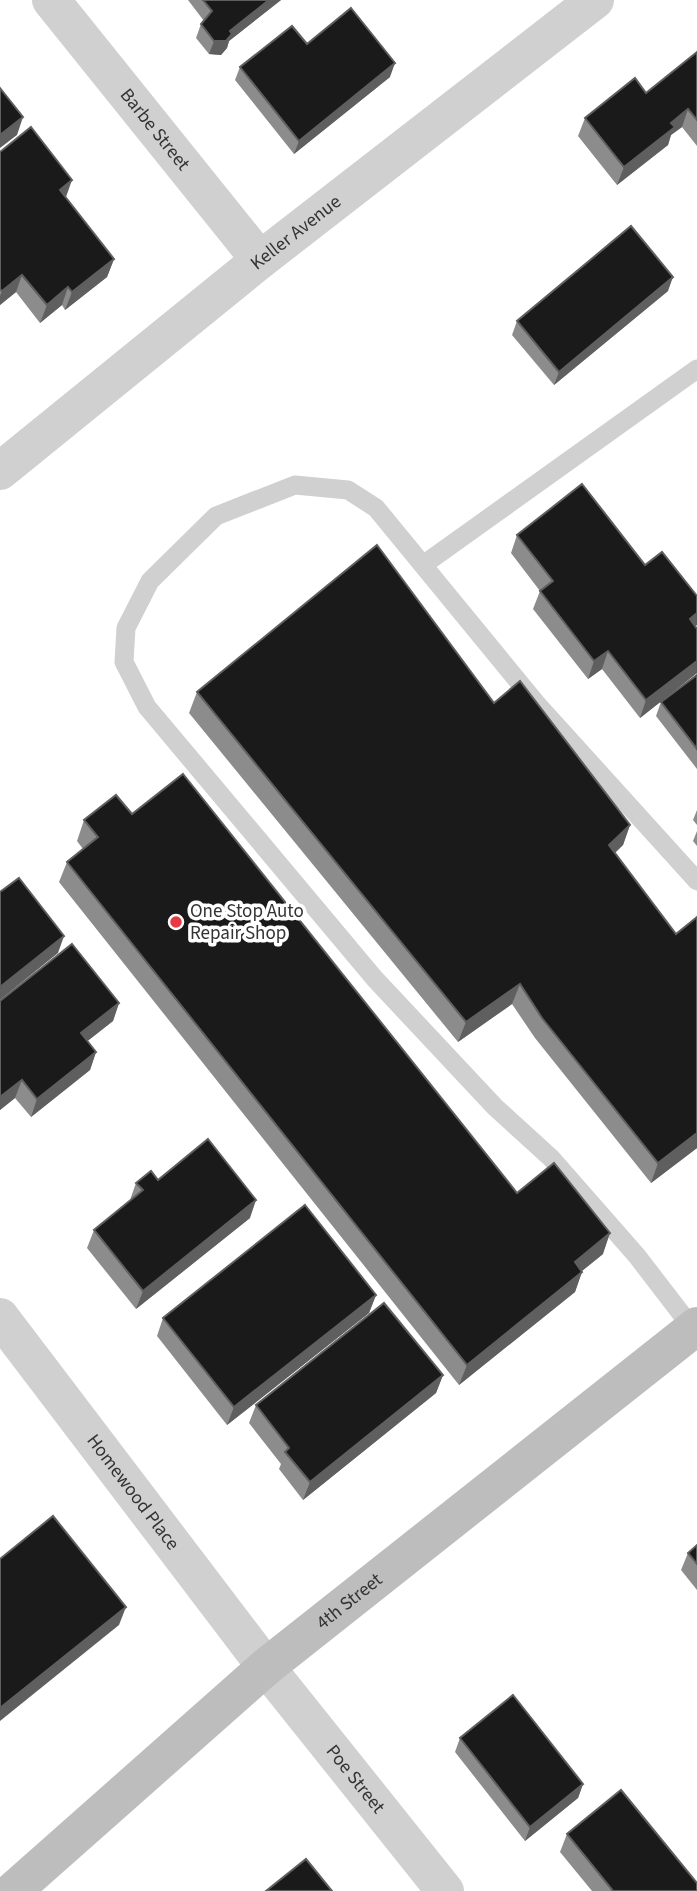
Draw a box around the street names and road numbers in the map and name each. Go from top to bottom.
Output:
street label: Barbe Street [114,82,197,177]
street label: Keller Avenue [244,188,347,276]
street label: Homewood Place [80,1428,186,1556]
street label: 4th Street [310,1566,388,1636]
street label: Poe Street [320,1739,392,1820]

